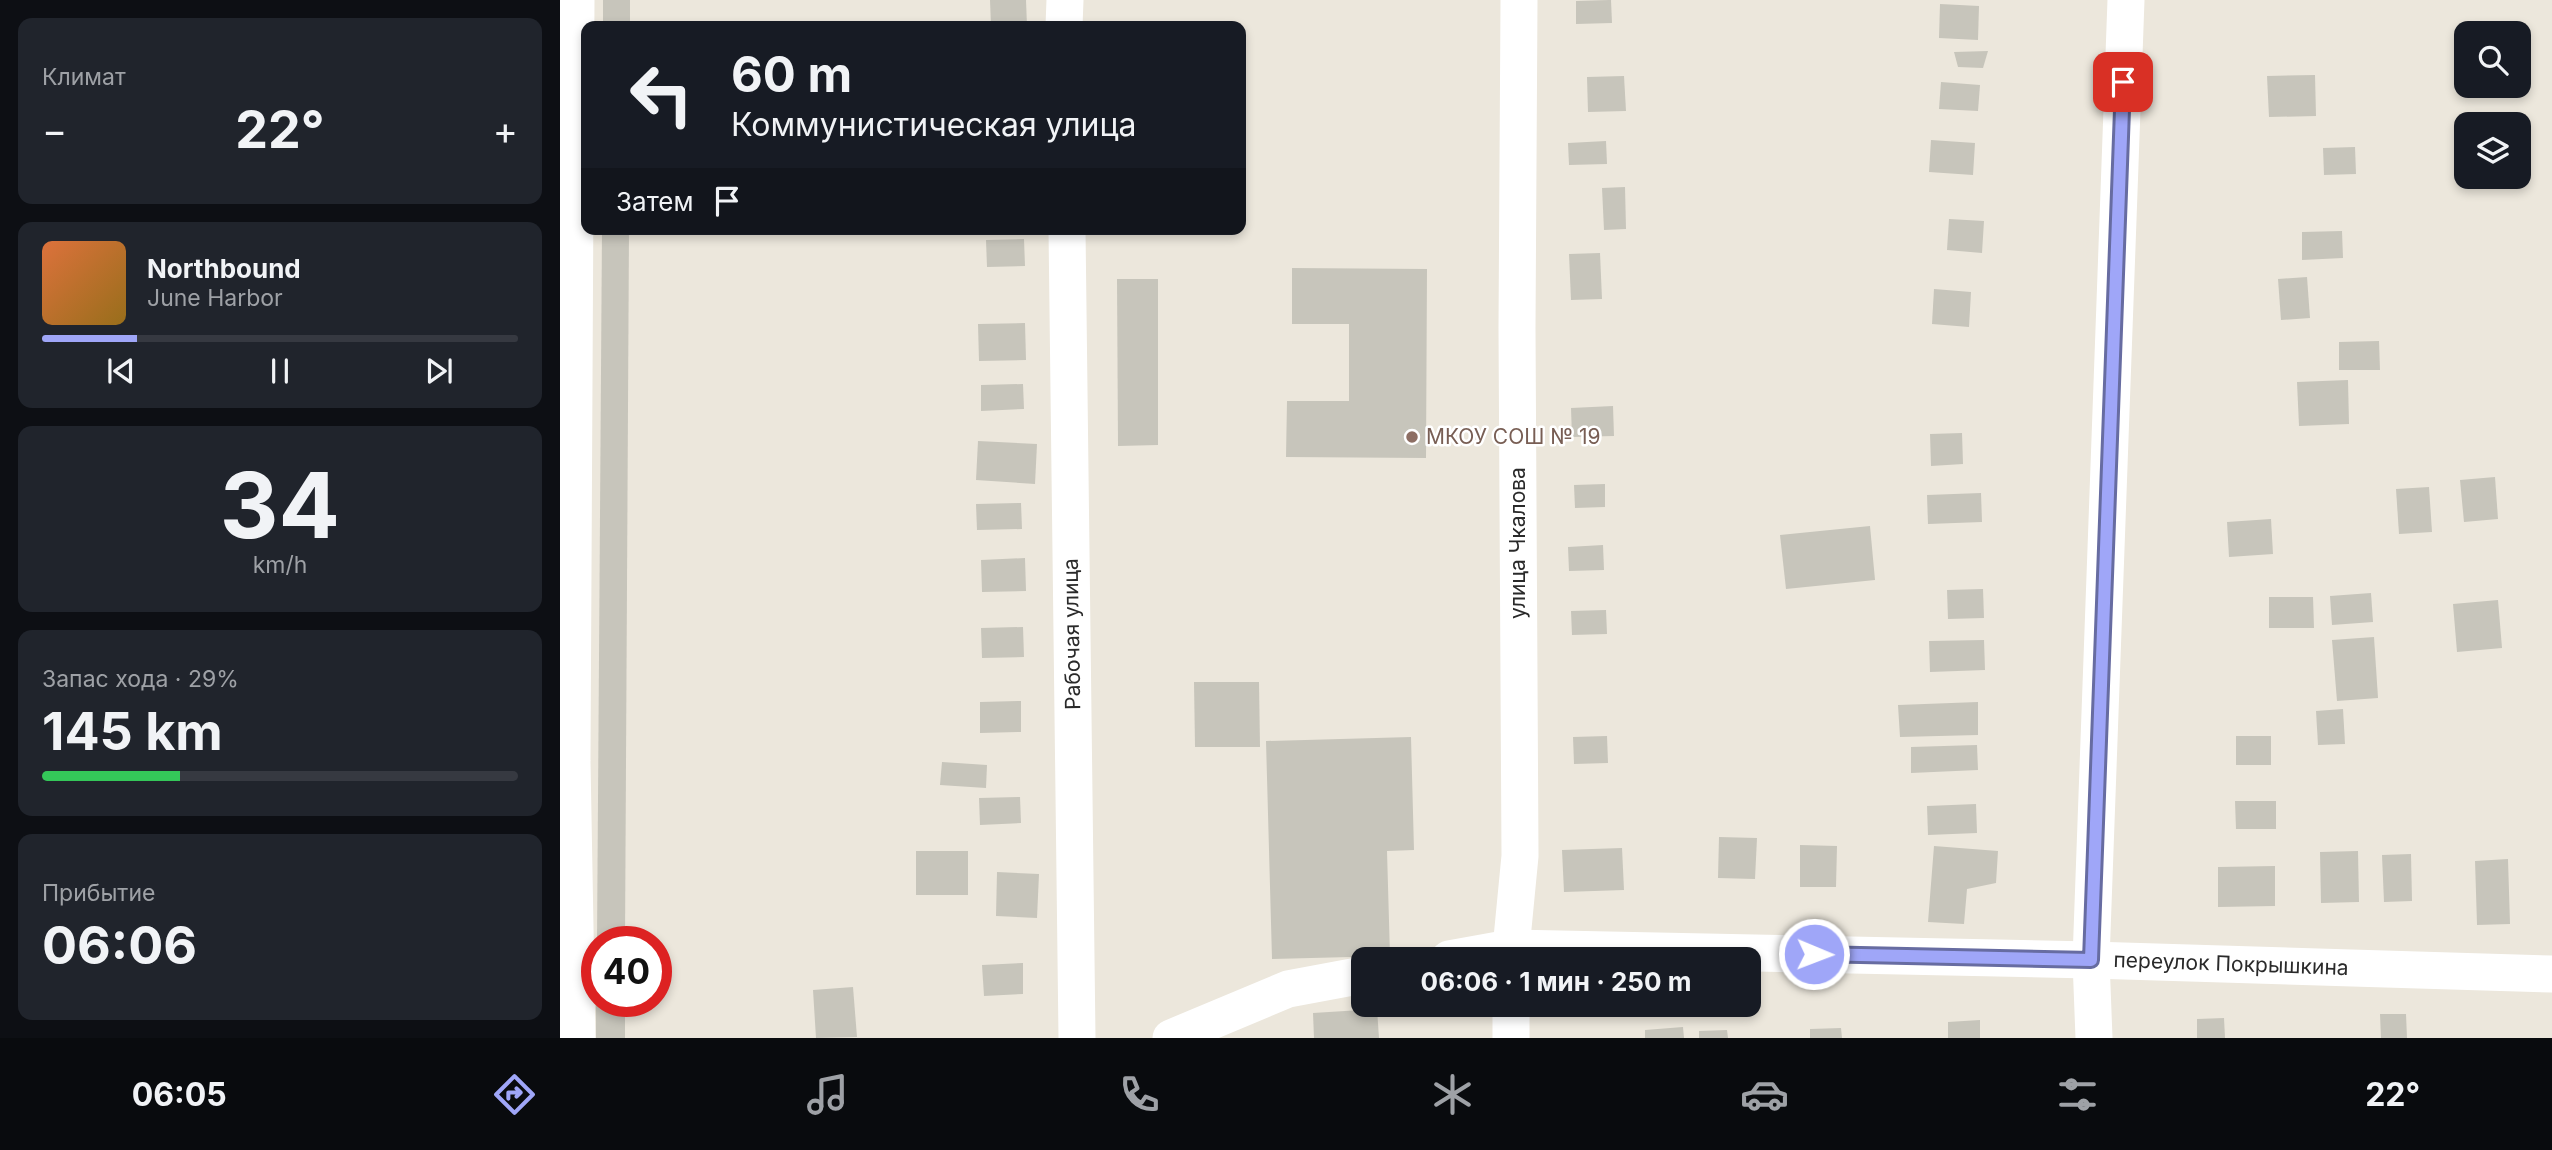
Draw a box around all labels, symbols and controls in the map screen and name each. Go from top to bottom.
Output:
map controls [2454,21,2531,189]
button: search [2454,21,2531,98]
text: 60 m [731,45,852,104]
icon: left [616,49,707,140]
pin [2093,52,2153,112]
text: Климат [42,63,126,91]
icon: arrive [2104,63,2142,101]
text: 22° [235,98,325,161]
text: Коммунистическая улица [731,105,1137,144]
text: − [42,107,67,153]
text: + [493,107,518,153]
button: layers [2454,112,2531,189]
icon: arrive [708,182,746,220]
text: Затем [616,186,694,217]
text: Northbound [147,253,301,284]
text: June Harbor [147,284,283,312]
icon: previous [102,352,140,390]
icon: pause [261,352,299,390]
icon: next [420,352,458,390]
place label: МКОУ СОШ № 19 [1426,424,1601,449]
marker: МКОУ СОШ № 19 [1404,429,1420,445]
text: 34 [220,450,340,560]
street label: улица Чкалова [1505,467,1530,619]
text: km/h [253,551,307,579]
street label: Рабочая улица [1058,558,1085,710]
text: Запас хода · 29% [42,665,239,693]
text: 145 km [42,700,223,763]
text: Прибытие [42,879,155,907]
text: 06:06 [42,914,197,977]
position arrow [1777,917,1851,991]
speed limit sign: 40 [581,926,672,1017]
street label: переулок Покрышкина [2113,947,2349,980]
text: 06:06 · 1 мин · 250 m [1421,966,1691,997]
icon: directions [490,1070,539,1119]
icon: music [803,1070,852,1119]
icon: phone [1115,1070,1164,1119]
icon: climate [1428,1070,1477,1119]
icon: car [1740,1070,1789,1119]
icon: filters [2053,1070,2102,1119]
text: 06:05 [132,1075,227,1114]
text: 22° [2365,1075,2420,1114]

